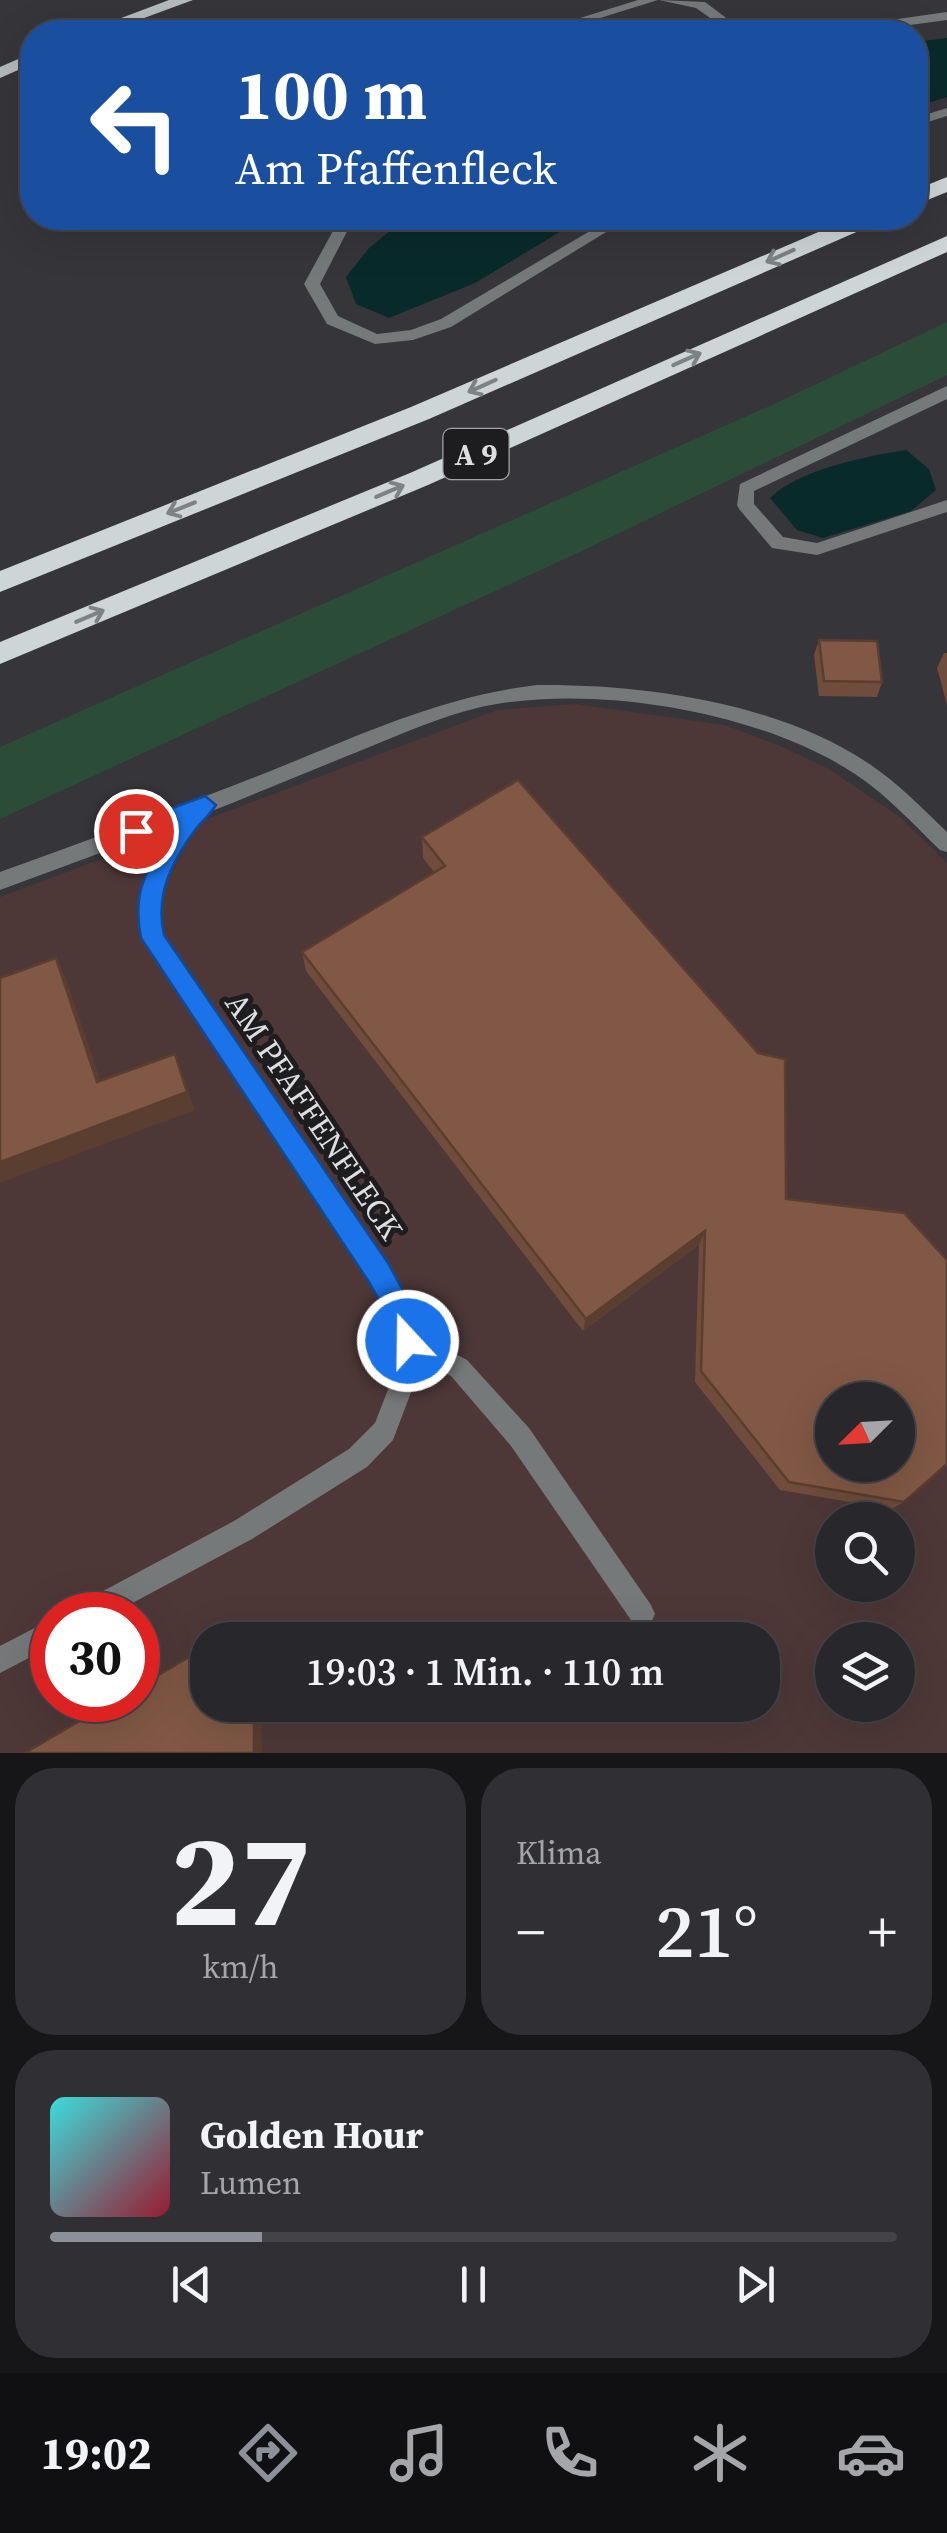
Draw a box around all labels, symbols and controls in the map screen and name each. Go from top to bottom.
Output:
text: 100 m [235,46,427,142]
icon: left [70,60,200,190]
text: Am Pfaffenfleck [235,137,557,199]
one-way arrow [765,248,796,266]
one-way arrow [671,349,702,367]
one-way arrow [467,378,498,396]
road number: A 9 [444,429,508,479]
one-way arrow [374,481,405,499]
one-way arrow [166,501,197,519]
one-way arrow [74,606,105,624]
pin [94,789,179,874]
icon: arrive [109,804,164,859]
street label: AM PFAFFENFLECK [215,984,414,1249]
position arrow [356,1289,460,1393]
north arrow [815,1382,915,1482]
map controls [815,1382,915,1722]
button: search [815,1502,915,1602]
speed limit sign: 30 [30,1592,160,1722]
button: layers [815,1622,915,1722]
text: 19:03 · 1 Min. · 110 m [306,1646,664,1698]
text: 27 [170,1790,311,1969]
text: Klima [516,1831,602,1875]
text: 21° [655,1879,758,1982]
text: − [516,1894,545,1969]
text: + [868,1894,897,1969]
text: km/h [202,1945,279,1989]
text: Golden Hour [200,2109,423,2161]
text: Lumen [200,2161,302,2205]
icon: previous [164,2257,219,2312]
icon: pause [446,2257,501,2312]
icon: next [728,2257,783,2312]
icon: directions [233,2418,303,2488]
icon: music [384,2418,454,2488]
icon: phone [535,2418,605,2488]
icon: climate [685,2418,755,2488]
icon: car [836,2418,906,2488]
text: 19:02 [40,2422,152,2484]

